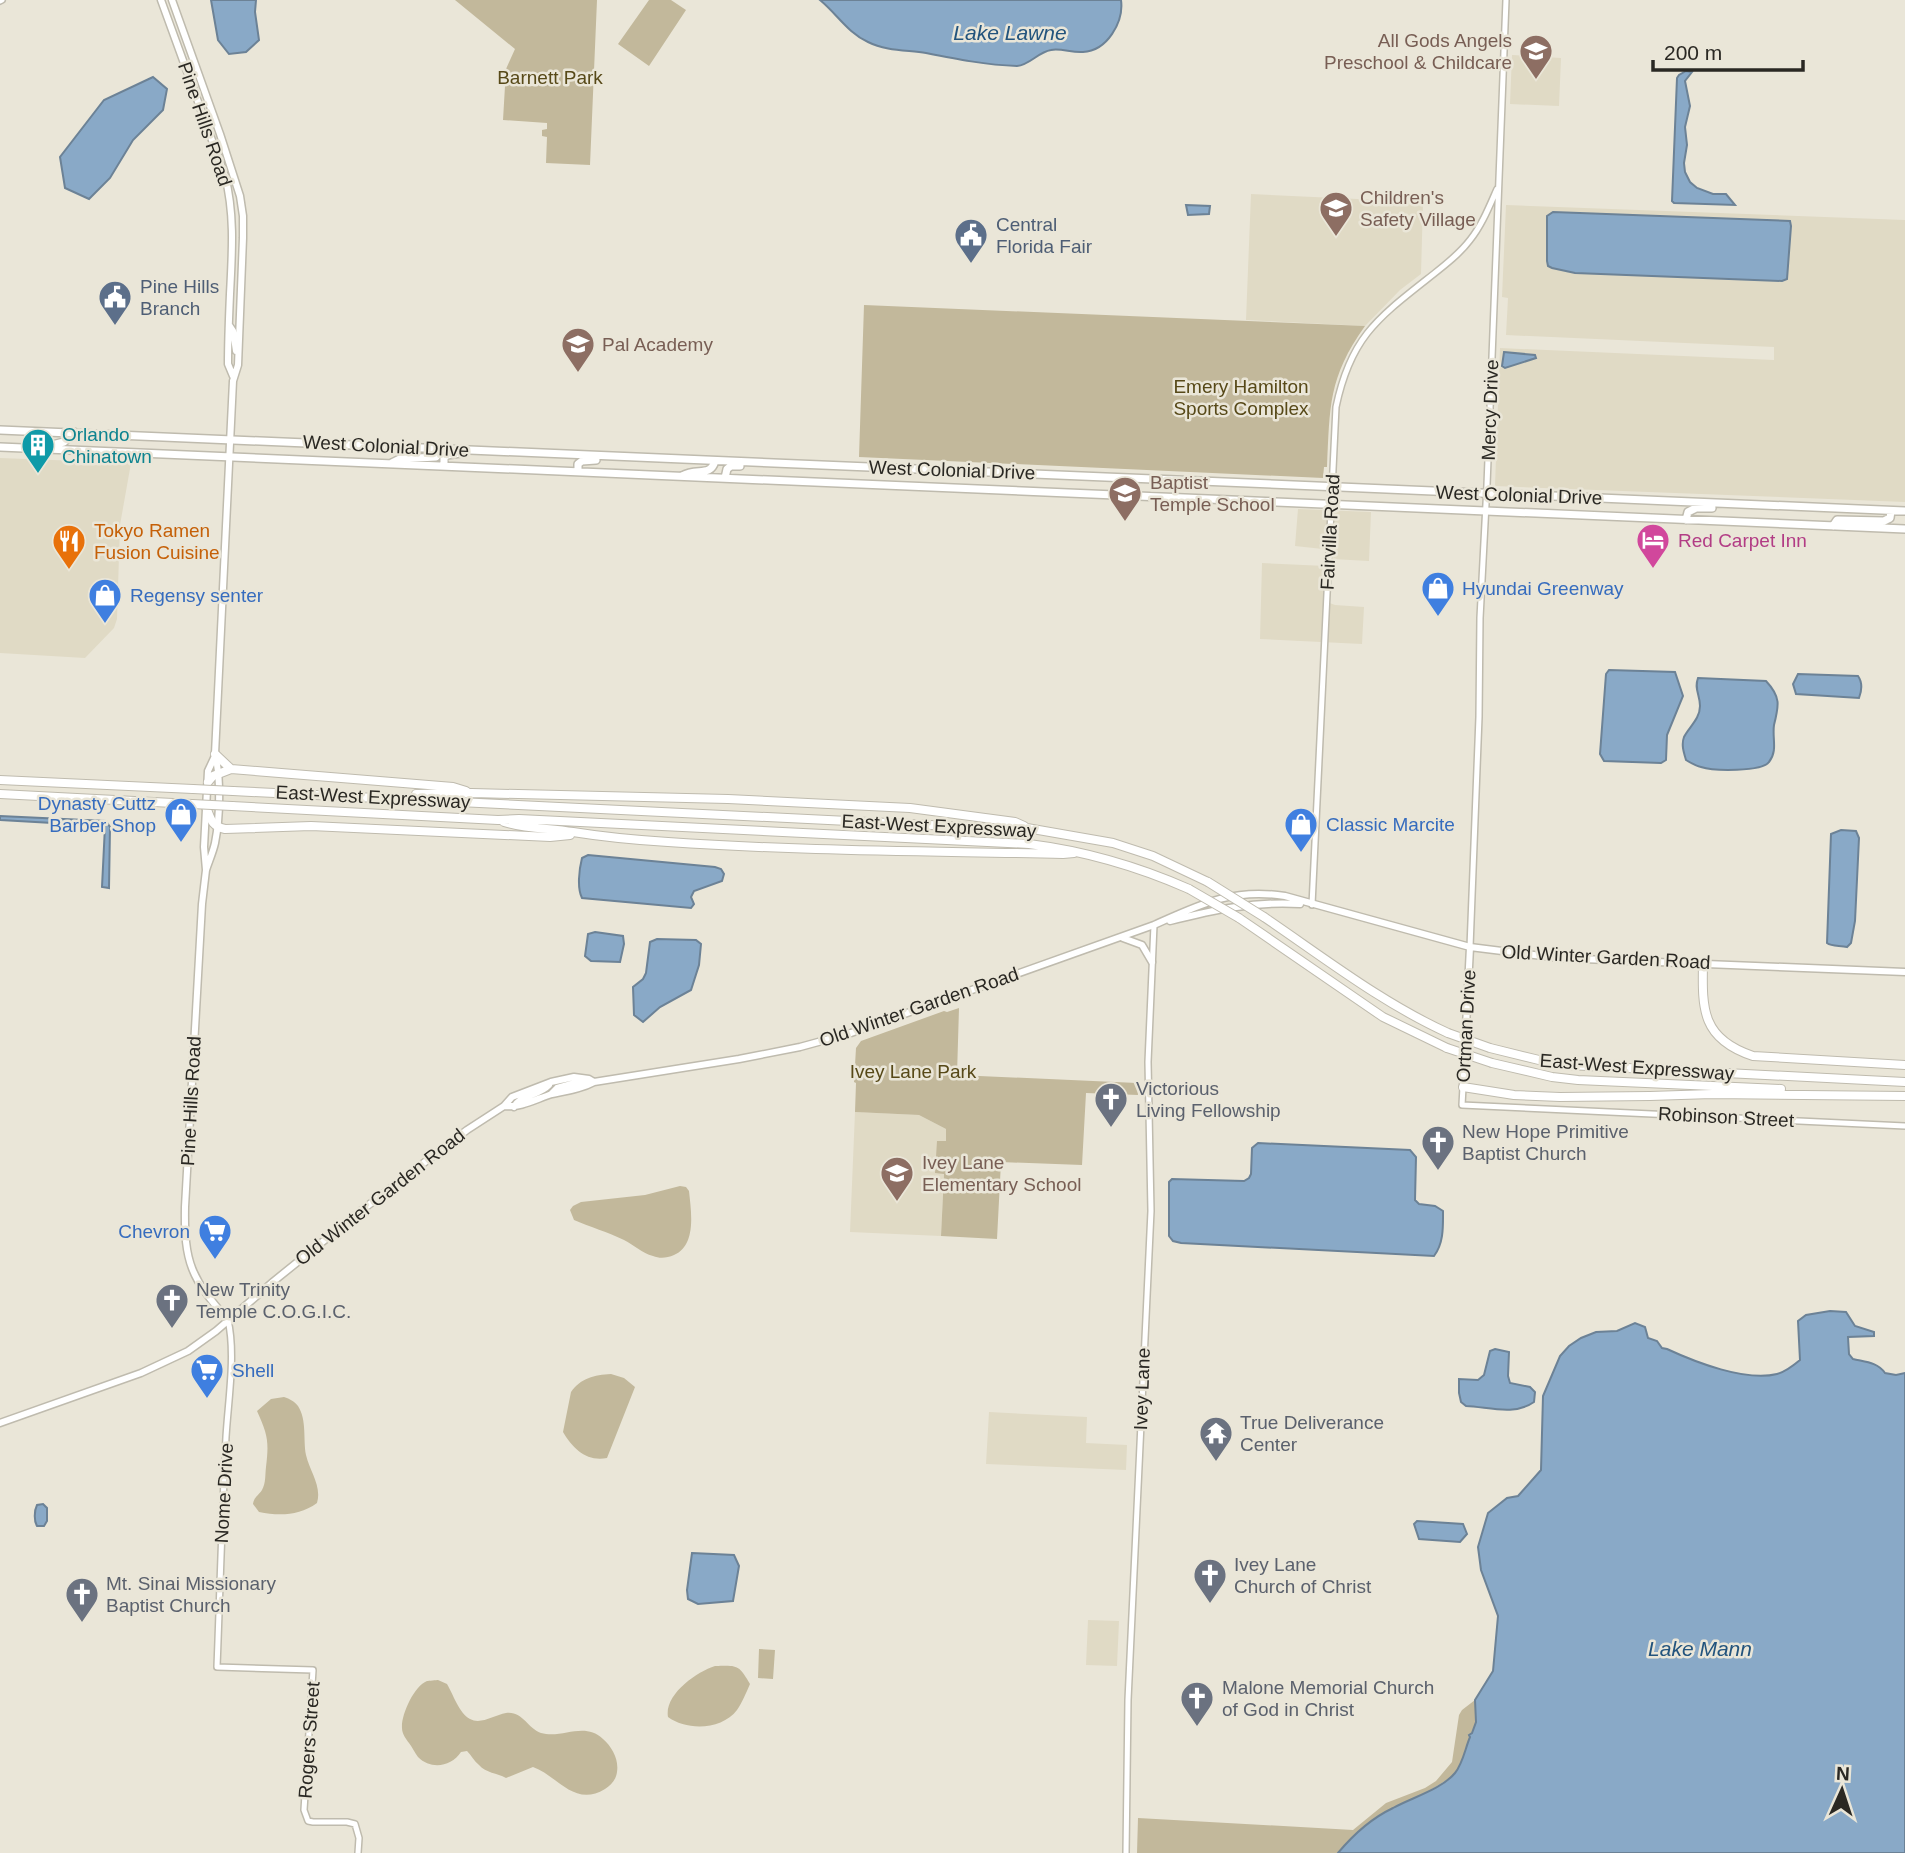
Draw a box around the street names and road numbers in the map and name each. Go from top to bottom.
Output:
street label: Pine Hills Road [174,59,236,189]
street label: Mercy Drive [1478,359,1502,461]
street label: West Colonial Drive [302,431,470,461]
street label: West Colonial Drive [868,457,1036,483]
street label: Fairvilla Road [1316,473,1344,591]
street label: West Colonial Drive [1435,482,1603,508]
street label: East-West Expressway [275,781,471,813]
street label: East-West Expressway [841,810,1037,842]
street label: Old Winter Garden Road [1501,941,1711,973]
street label: Old Winter Garden Road [817,963,1021,1051]
street label: Ortman Drive [1453,969,1479,1083]
street label: Pine Hills Road [177,1036,205,1166]
street label: East-West Expressway [1539,1050,1735,1084]
street label: Robinson Street [1657,1103,1795,1131]
street label: Old Winter Garden Road [291,1124,469,1270]
street label: Ivey Lane [1130,1347,1154,1431]
street label: Nome Drive [211,1442,237,1544]
street label: Rogers Street [294,1680,324,1799]

